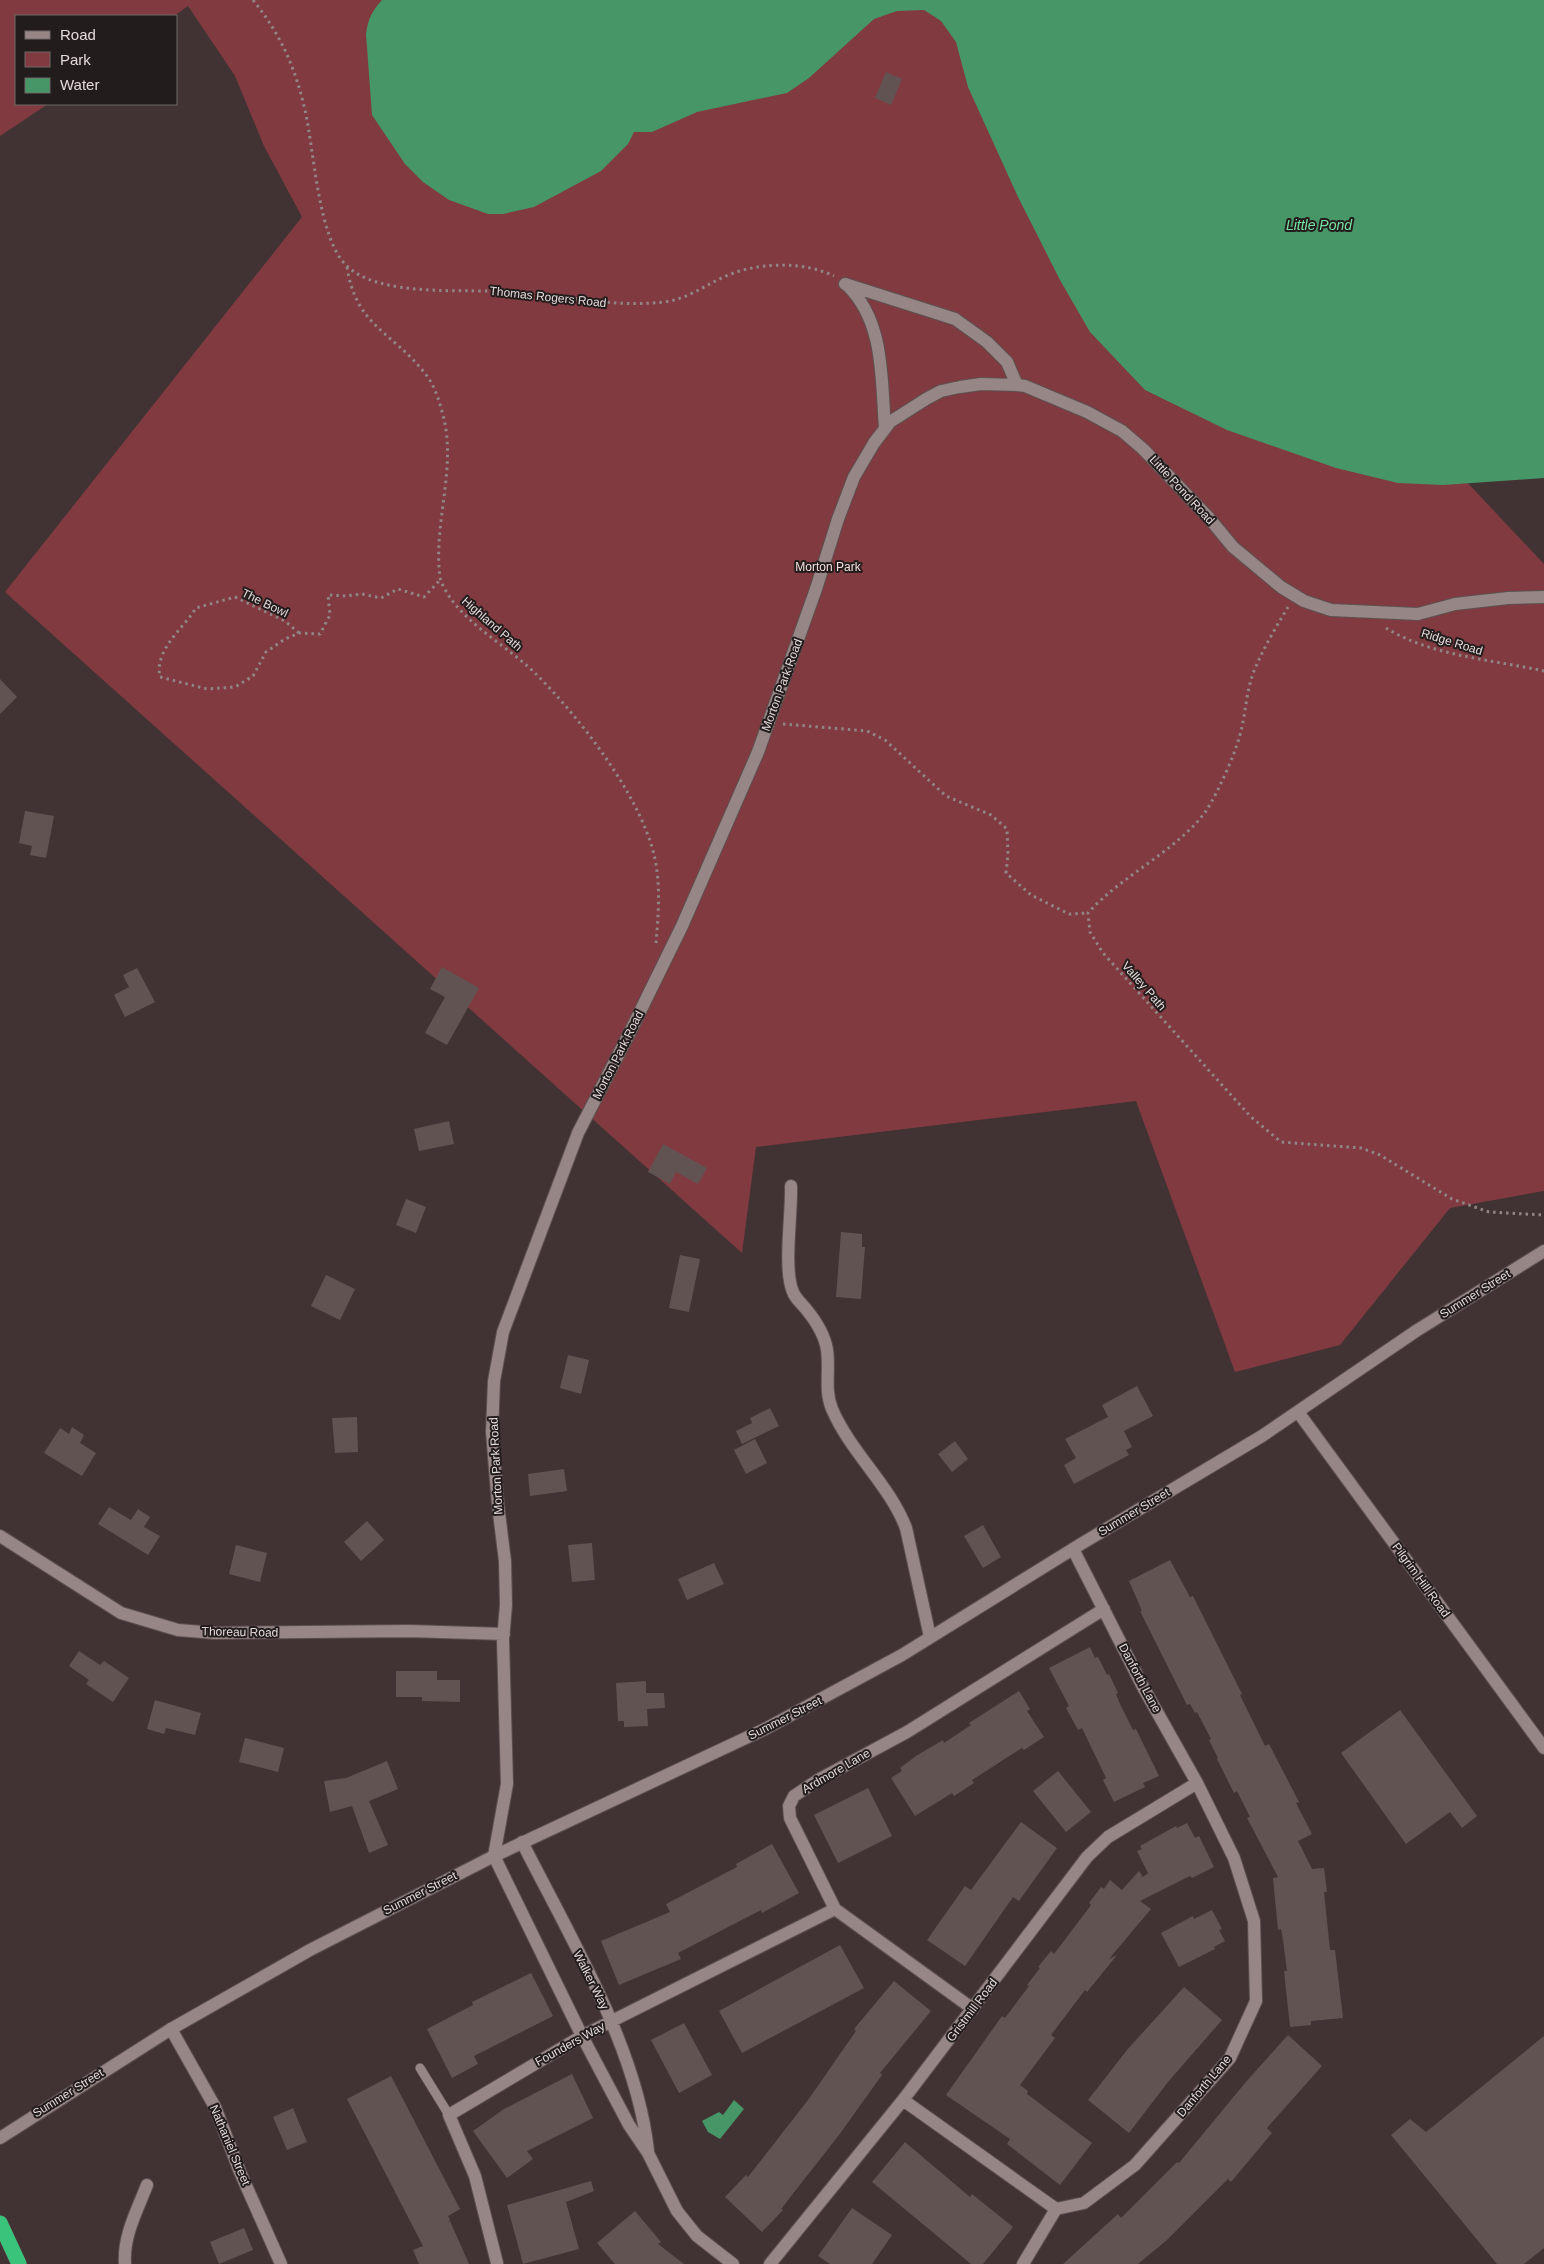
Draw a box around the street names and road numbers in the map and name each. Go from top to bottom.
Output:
street label: Thomas Rogers Road [489,284,607,310]
street label: Little Pond Road [1147,453,1217,527]
street label: The Bowl [239,586,291,620]
street label: Highland Path [459,594,525,654]
street label: Ridge Road [1420,626,1484,658]
street label: Morton Park Road [759,637,805,733]
street label: Valley Path [1119,959,1169,1013]
street label: Morton Park Road [590,1008,646,1102]
street label: Summer Street [1437,1266,1513,1321]
street label: Morton Park Road [486,1417,506,1515]
street label: Summer Street [1096,1485,1173,1539]
street label: Pilgrim Hill Road [1389,1540,1453,1620]
street label: Thoreau Road [202,1624,278,1640]
street label: Danforth Lane [1116,1641,1164,1715]
street label: Summer Street [746,1693,825,1743]
street label: Ardmore Lane [800,1746,873,1796]
street label: Summer Street [381,1868,460,1918]
street label: Walker Way [570,1948,612,2012]
street label: Gristmill Road [944,1976,1000,2044]
street label: Founders Way [533,2019,607,2069]
street label: Danforth Lane [1174,2052,1234,2120]
street label: Summer Street [30,2065,106,2120]
street label: Nathaniel Street [207,2103,254,2188]

